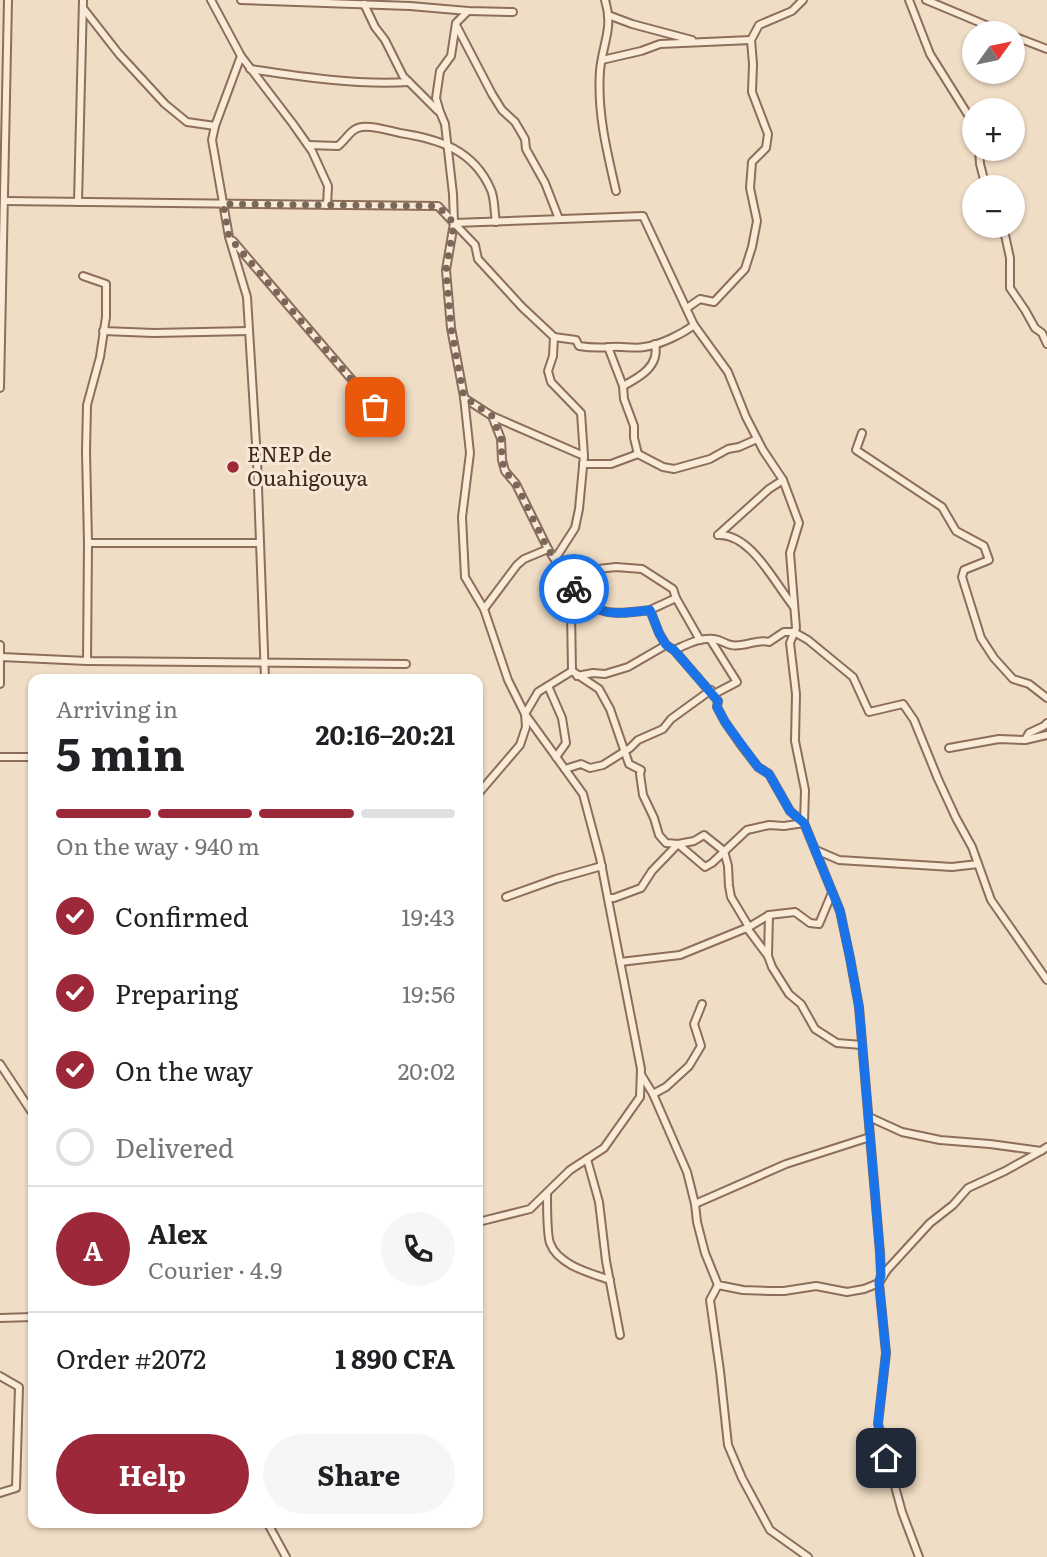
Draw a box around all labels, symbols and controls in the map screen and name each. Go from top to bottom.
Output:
north arrow [962,21,1026,84]
map controls [962,21,1025,238]
button: + [962,98,1025,161]
button: − [962,175,1025,238]
pin [345,377,405,437]
icon: bag [356,388,394,426]
place label: ENEP de Ouahigouya [247,437,368,492]
marker: ENEP de Ouahigouya [225,459,241,475]
courier [539,554,609,624]
icon: bike [555,570,593,608]
text: Arriving in [56,691,178,725]
text: 20:16–20:21 [315,714,455,753]
text: 5 min [56,717,185,785]
text: On the way · 940 m [56,828,260,862]
text: Confirmed [115,896,249,935]
icon: check [56,897,94,935]
text: 19:43 [401,899,455,933]
text: Preparing [115,973,238,1012]
icon: check [56,974,94,1012]
text: 19:56 [402,976,455,1010]
text: On the way [115,1050,253,1089]
icon: check [56,1051,94,1089]
text: 20:02 [398,1053,455,1087]
text: Delivered [115,1127,234,1166]
button: phone [381,1212,455,1286]
text: Alex [148,1213,207,1252]
text: A [83,1230,103,1269]
text: Courier · 4.9 [148,1252,282,1286]
text: Order #2072 [56,1338,206,1377]
text: 1 890 CFA [335,1338,455,1377]
pin [856,1428,916,1488]
button: Help [56,1434,249,1514]
button: Share [263,1434,455,1514]
icon: home [867,1439,905,1477]

